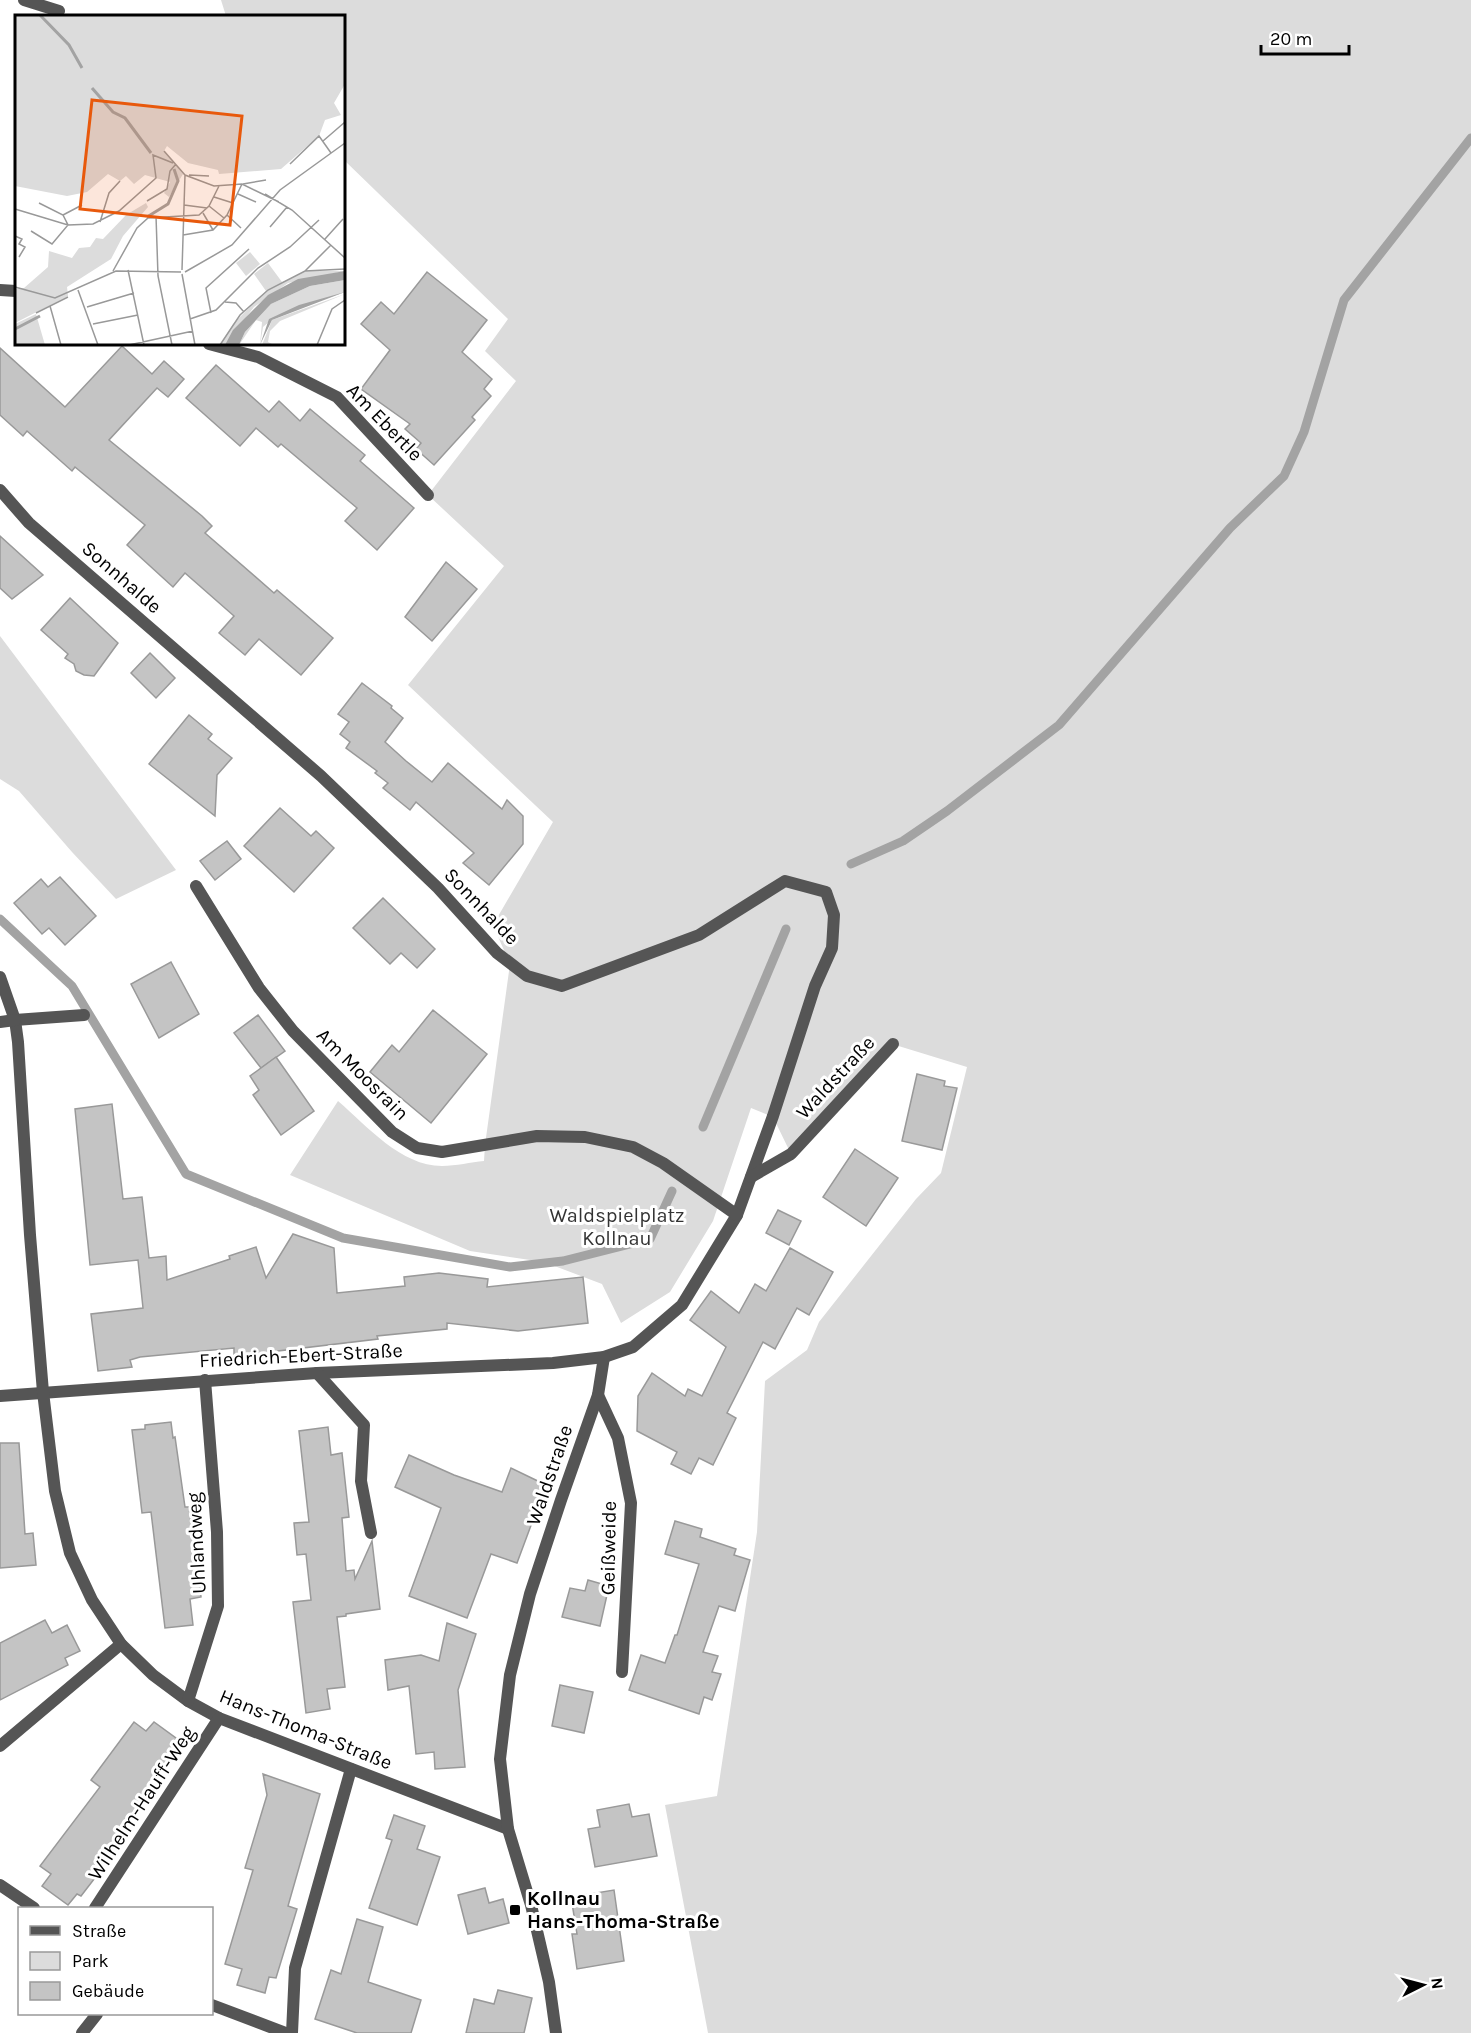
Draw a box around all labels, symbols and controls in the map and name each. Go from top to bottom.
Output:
inset map [15,15,345,345]
scale bar [1261,18,1350,56]
text: 20 m [1270,28,1312,50]
street label: Am Ebertle [342,379,427,466]
street label: Sonnhalde [77,537,166,618]
street label: Sonnhalde [439,863,524,950]
street label: Am Moosrain [312,1024,413,1125]
street label: Waldstraße [791,1031,879,1123]
park label: Waldspielplatz Kollnau [549,1204,685,1250]
street label: Friedrich-Ebert-Straße [199,1339,403,1372]
street label: Waldstraße [522,1422,577,1528]
street label: Uhlandweg [182,1492,211,1594]
street label: Geißweide [596,1501,621,1595]
street label: Hans-Thoma-Straße [216,1684,395,1775]
street label: Wilhelm-Hauff-Weg [83,1722,200,1885]
place label: Kollnau Hans-Thoma-Straße [527,1887,720,1933]
marker: Kollnau Hans-Thoma-Straße [508,1903,522,1917]
legend [18,1907,213,2015]
text: Straße [72,1920,126,1942]
text: Park [72,1950,109,1972]
north arrow [1393,1955,1453,2015]
text: N [1427,1977,1447,1990]
text: Gebäude [72,1980,144,2002]

